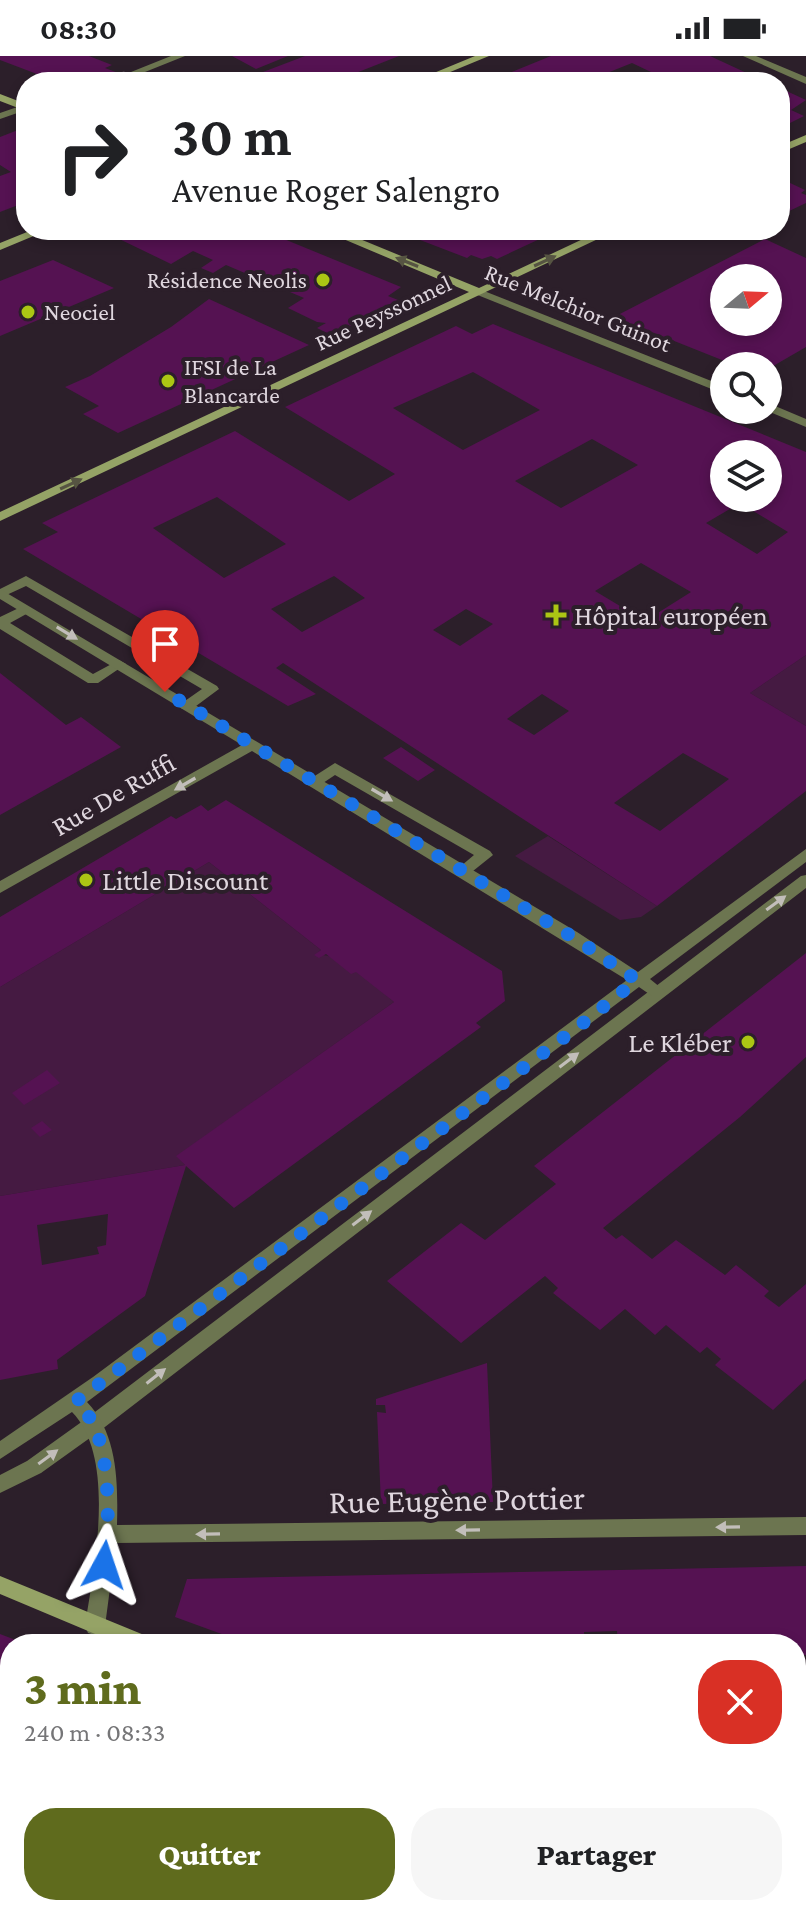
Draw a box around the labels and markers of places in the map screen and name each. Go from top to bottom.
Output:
place label: Résidence Neolis [147,266,307,293]
marker: Résidence Neolis [314,271,332,289]
place label: Neociel [44,298,115,325]
marker: Neociel [19,303,37,321]
place label: IFSI de La Blancarde [184,353,280,408]
marker: IFSI de La Blancarde [159,372,177,390]
place label: Hôpital européen [574,600,768,631]
marker: Hôpital européen [545,604,567,626]
pin [131,610,199,692]
place label: Little Discount [102,865,269,896]
marker: Little Discount [77,871,95,889]
place label: Le Kléber [628,1027,732,1058]
marker: Le Kléber [739,1033,757,1051]

